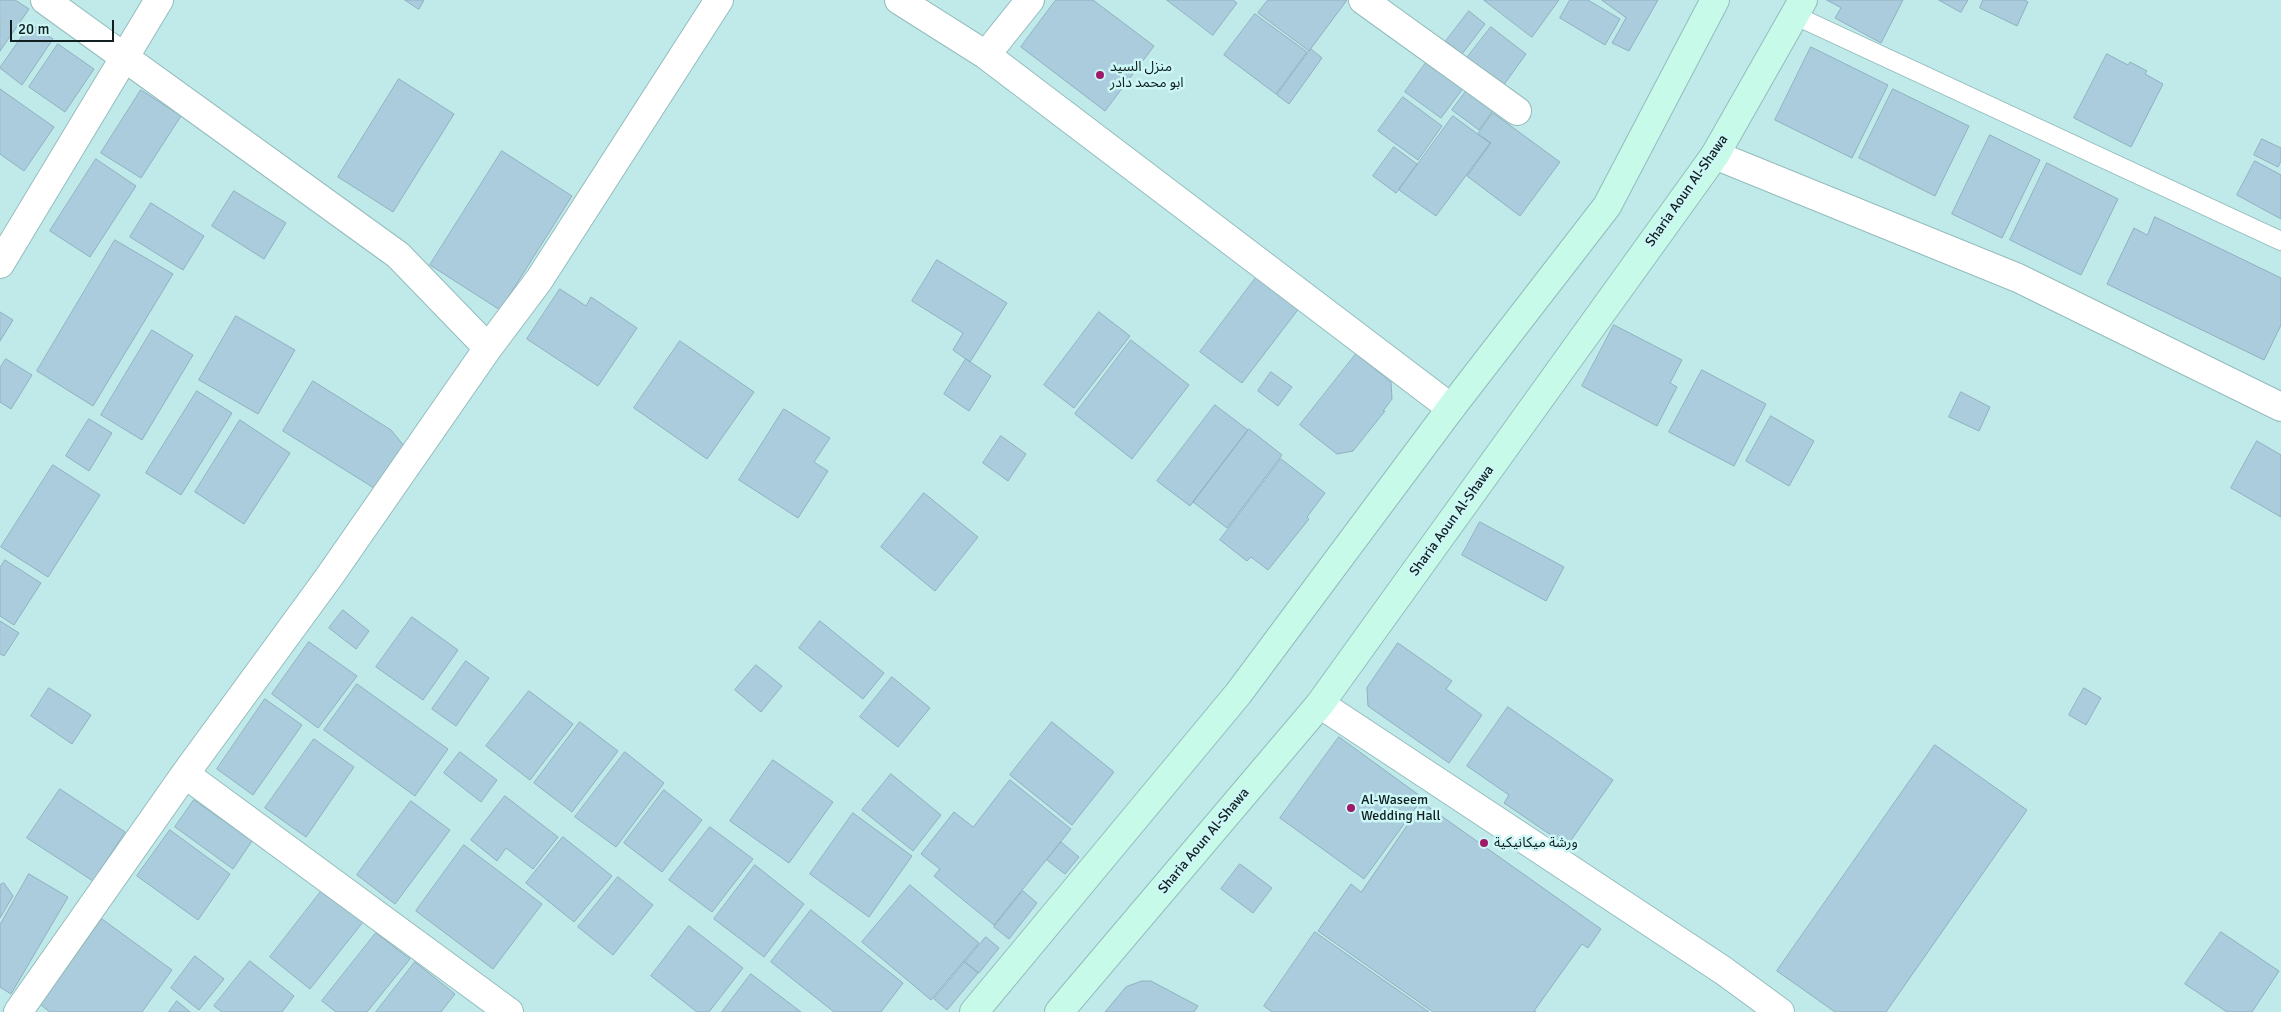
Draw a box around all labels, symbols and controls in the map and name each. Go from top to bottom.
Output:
scale bar [12,10,116,42]
text: 20 m [18,20,49,38]
place label: منزل السيد ابو محمد دادر [1110,59,1183,92]
marker: منزل السيد ابو محمد دادر [1094,69,1106,81]
street label: Sharia Aoun Al-Shawa [1642,132,1732,250]
street label: Sharia Aoun Al-Shawa [1406,462,1498,580]
street label: Sharia Aoun Al-Shawa [1155,785,1253,897]
place label: Al-Waseem Wedding Hall [1361,792,1441,824]
marker: Al-Waseem Wedding Hall [1345,802,1357,814]
place label: ورشة ميكانيكية [1494,835,1578,851]
marker: ورشة ميكانيكية [1478,837,1490,849]

